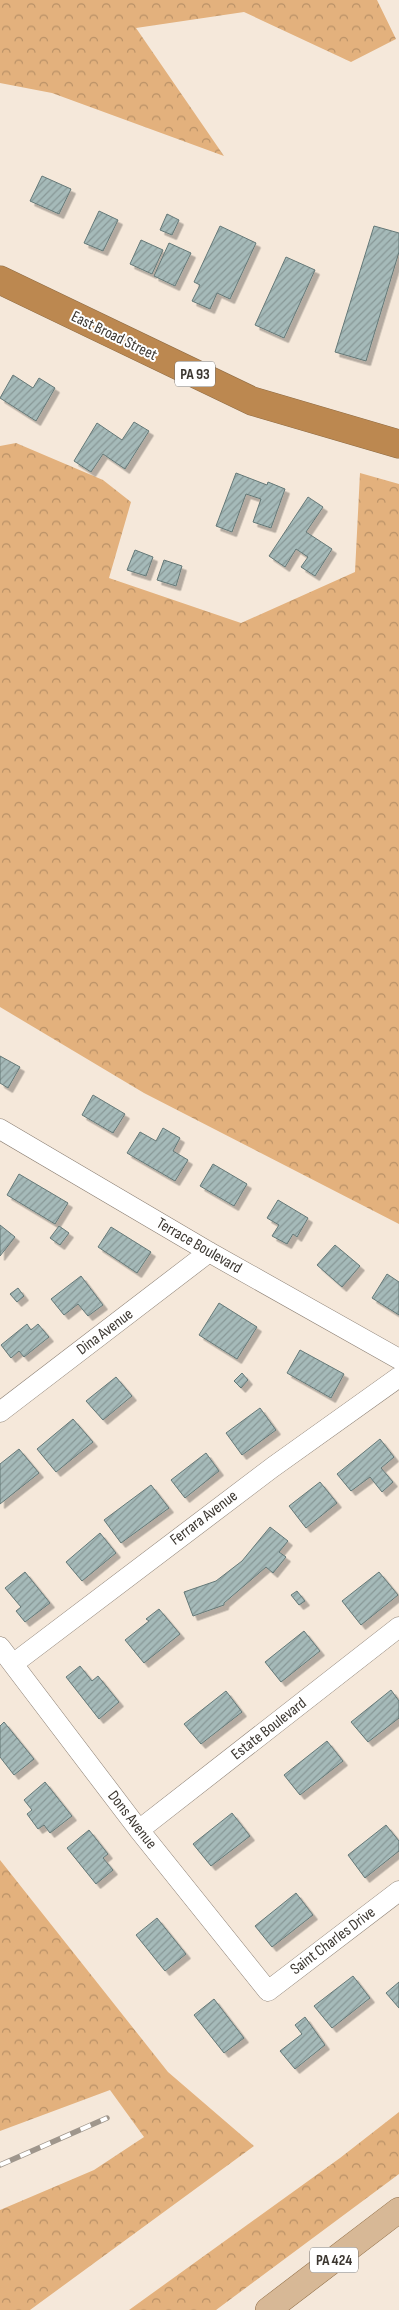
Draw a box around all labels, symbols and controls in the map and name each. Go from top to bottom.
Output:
street label: East Broad Street [68,307,160,365]
road number: PA 93 [175,362,215,386]
street label: Terrace Boulevard [153,1214,245,1278]
street label: Dina Avenue [73,1305,137,1359]
street label: Ferrara Avenue [167,1486,241,1550]
street label: Estate Boulevard [228,1694,310,1764]
street label: Dons Avenue [103,1787,161,1853]
street label: Saint Charles Drive [287,1903,379,1979]
road number: PA 424 [310,2248,358,2272]

